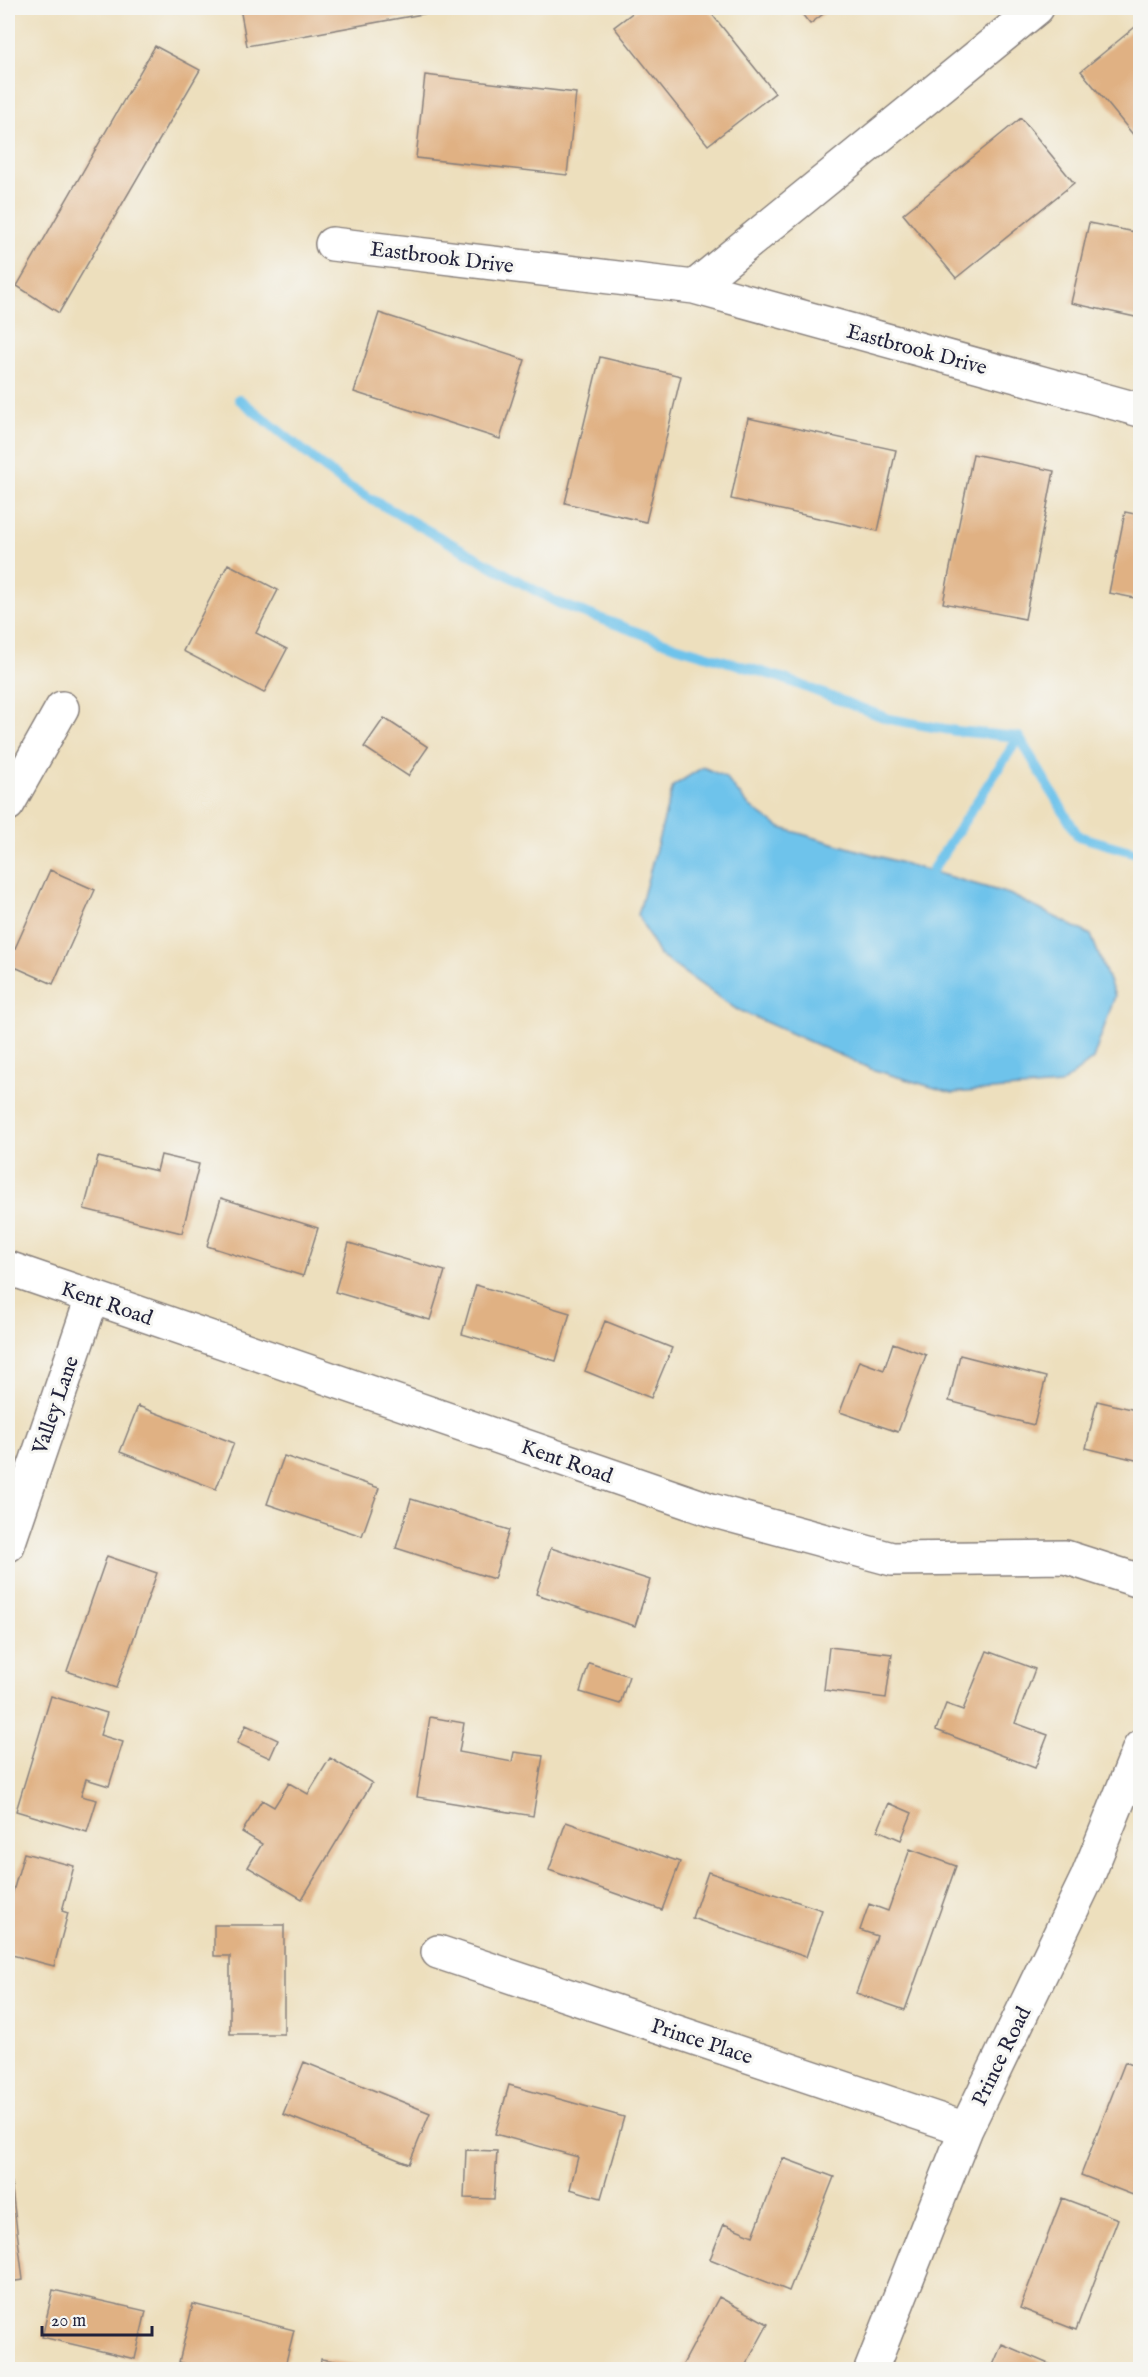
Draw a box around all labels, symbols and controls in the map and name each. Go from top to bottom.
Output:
street label: Eastbrook Drive [369,236,515,281]
street label: Eastbrook Drive [843,319,990,382]
street label: Kent Road [57,1276,157,1333]
street label: Valley Lane [27,1352,86,1459]
street label: Kent Road [517,1434,617,1491]
street label: Prince Road [967,2002,1038,2111]
street label: Prince Place [647,2013,756,2072]
scale bar [42,2299,152,2337]
text: 20 m [51,2310,86,2333]

